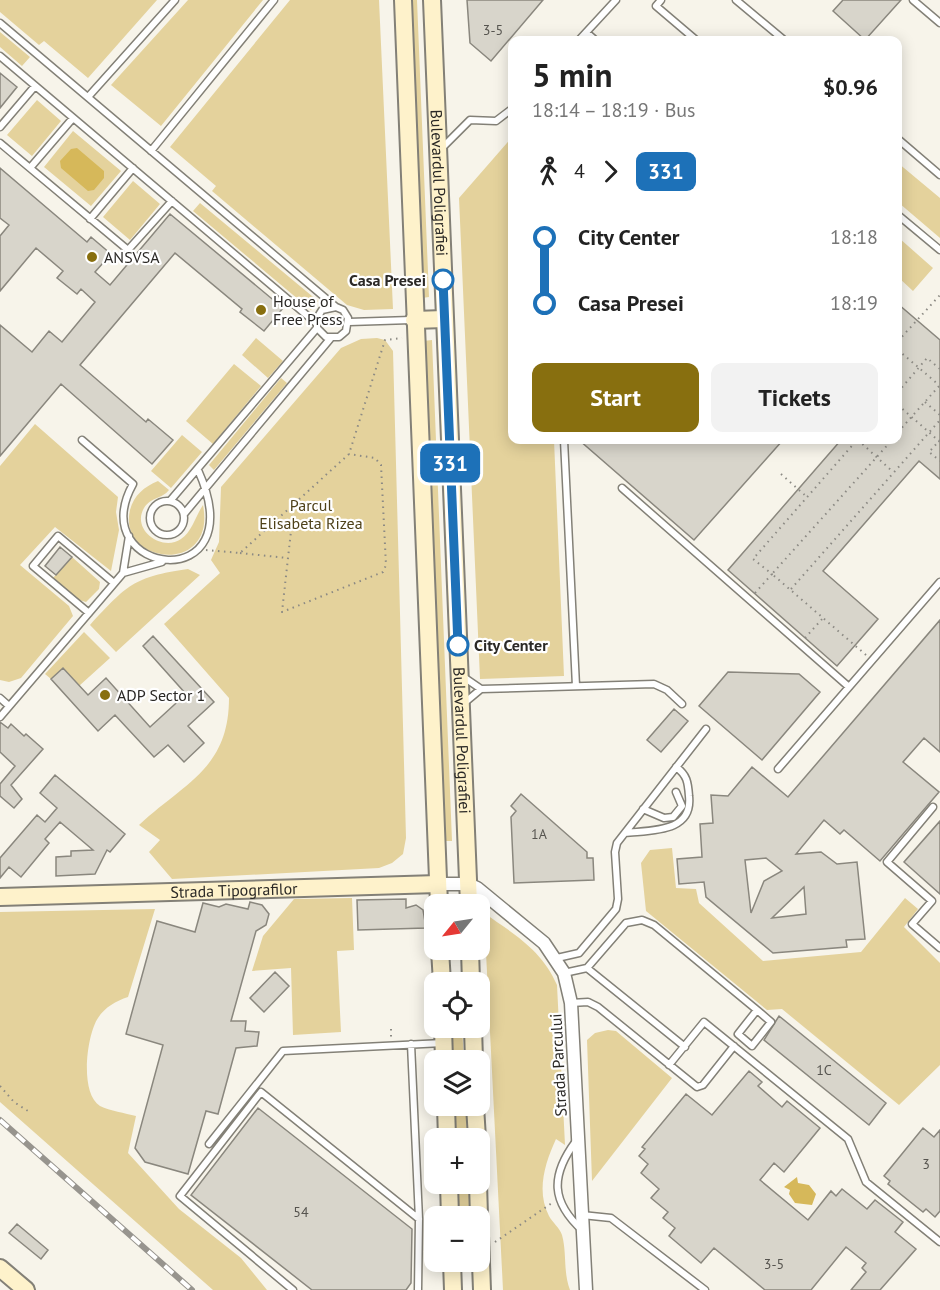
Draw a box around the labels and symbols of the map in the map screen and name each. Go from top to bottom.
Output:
house number: 3-5 [483,21,503,39]
street label: Bulevardul Poligrafiei [426,109,452,257]
place label: ANSVSA [104,247,160,267]
marker: ANSVSA [85,250,99,264]
marker: Casa Presei [432,269,454,291]
place label: Casa Presei [349,270,426,290]
place label: House of Free Press [273,291,343,329]
marker: House of Free Press [254,303,268,317]
line badge: 331 [416,444,484,482]
park label: Parcul Elisabeta Rizea [259,495,363,533]
marker: City Center [447,634,469,656]
place label: City Center [474,635,548,655]
street label: Bulevardul Poligrafiei [449,667,475,814]
place label: ADP Sector 1 [117,685,205,705]
marker: ADP Sector 1 [98,688,112,702]
house number: 1A [531,825,548,843]
street label: Strada Tipografilor [170,878,298,902]
north arrow [424,894,490,960]
street label: Strada Parcului [545,1013,571,1117]
house number: 1C [816,1061,832,1079]
house number: 3 [922,1155,930,1173]
house number: 54 [293,1203,309,1221]
house number: 3-5 [764,1255,784,1273]

